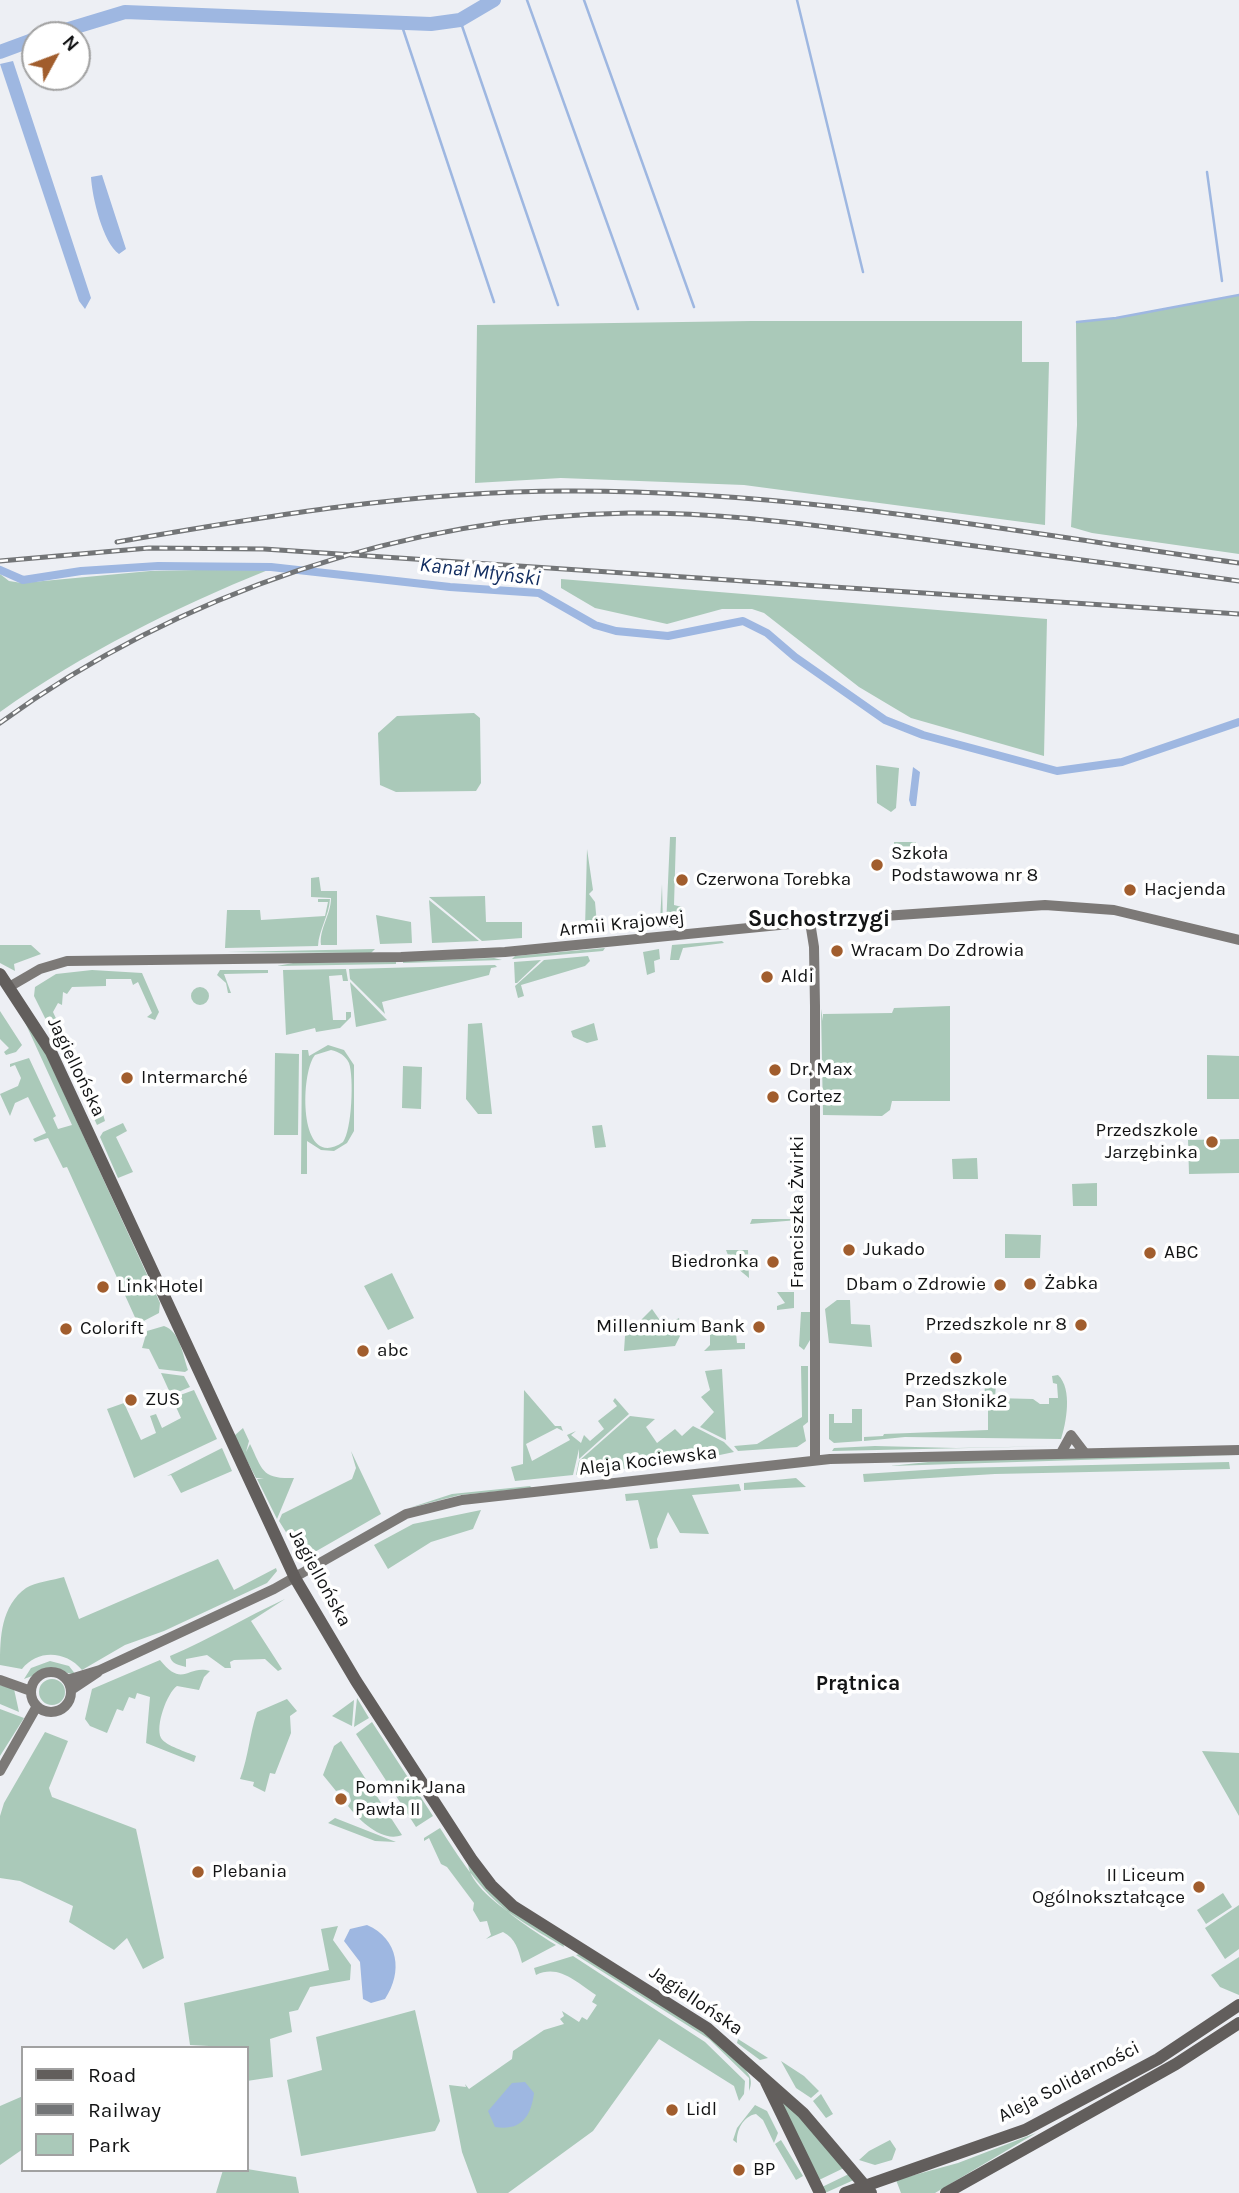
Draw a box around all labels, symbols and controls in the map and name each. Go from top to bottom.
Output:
north arrow [21,21,91,91]
text: N [58,31,83,56]
water label: Kanał Młyński [418,552,542,592]
place label: Szkoła Podstawowa nr 8 [891,843,1038,887]
marker: Szkoła Podstawowa nr 8 [869,857,885,873]
place label: Czerwona Torebka [696,869,851,891]
marker: Czerwona Torebka [674,872,690,888]
place label: Hacjenda [1144,879,1226,901]
marker: Hacjenda [1122,882,1138,898]
district label: Suchostrzygi [748,905,890,933]
street label: Armii Krajowej [558,906,686,942]
place label: Wracam Do Zdrowia [851,940,1024,962]
marker: Wracam Do Zdrowia [829,943,845,959]
place label: Aldi [781,966,814,988]
marker: Aldi [759,969,775,985]
street label: Jagiellońska [42,1014,110,1120]
place label: Dr. Max [789,1059,853,1081]
marker: Dr. Max [767,1062,783,1078]
place label: Intermarché [141,1067,248,1089]
marker: Intermarché [119,1070,135,1086]
place label: Cortez [787,1086,842,1108]
marker: Cortez [765,1089,781,1105]
place label: Przedszkole Jarzębinka [1095,1120,1198,1164]
marker: Przedszkole Jarzębinka [1204,1134,1220,1150]
street label: Franciszka Żwirki [787,1136,809,1288]
place label: Jukado [863,1239,925,1261]
marker: Jukado [841,1242,857,1258]
place label: ABC [1164,1242,1198,1264]
marker: ABC [1142,1245,1158,1261]
place label: Biedronka [671,1251,759,1273]
marker: Biedronka [765,1254,781,1270]
place label: Żabka [1044,1273,1098,1295]
place label: Dbam o Zdrowie [846,1274,986,1296]
place label: Link Hotel [117,1276,204,1298]
marker: Żabka [1022,1276,1038,1292]
marker: Dbam o Zdrowie [992,1277,1008,1293]
marker: Link Hotel [95,1279,111,1295]
place label: Przedszkole nr 8 [925,1314,1067,1336]
place label: Millennium Bank [596,1316,745,1338]
marker: Przedszkole nr 8 [1073,1317,1089,1333]
place label: Colorift [80,1318,144,1340]
marker: Millennium Bank [751,1319,767,1335]
marker: Colorift [58,1321,74,1337]
place label: abc [377,1340,409,1362]
marker: abc [355,1343,371,1359]
marker: Przedszkole Pan Słonik2 [948,1350,964,1366]
place label: Przedszkole Pan Słonik2 [905,1369,1007,1413]
place label: ZUS [145,1389,180,1411]
marker: ZUS [123,1392,139,1408]
street label: Aleja Kociewska [578,1441,718,1481]
street label: Jagiellońska [284,1525,356,1631]
district label: Prątnica [816,1671,900,1697]
place label: Pomnik Jana Pawła II [355,1777,466,1821]
marker: Pomnik Jana Pawła II [333,1791,349,1807]
place label: Plebania [212,1861,287,1883]
marker: Plebania [190,1864,206,1880]
place label: II Liceum Ogólnokształcące [1032,1865,1185,1909]
marker: II Liceum Ogólnokształcące [1191,1879,1207,1895]
street label: Jagiellońska [645,1961,747,2041]
street label: Aleja Solidarności [994,2037,1144,2127]
legend [21,2046,248,2172]
text: Road [88,2063,136,2087]
text: Railway [88,2098,161,2122]
place label: Lidl [686,2099,717,2121]
marker: Lidl [664,2102,680,2118]
text: Park [88,2133,131,2157]
place label: BP [753,2159,775,2181]
marker: BP [731,2162,747,2178]

